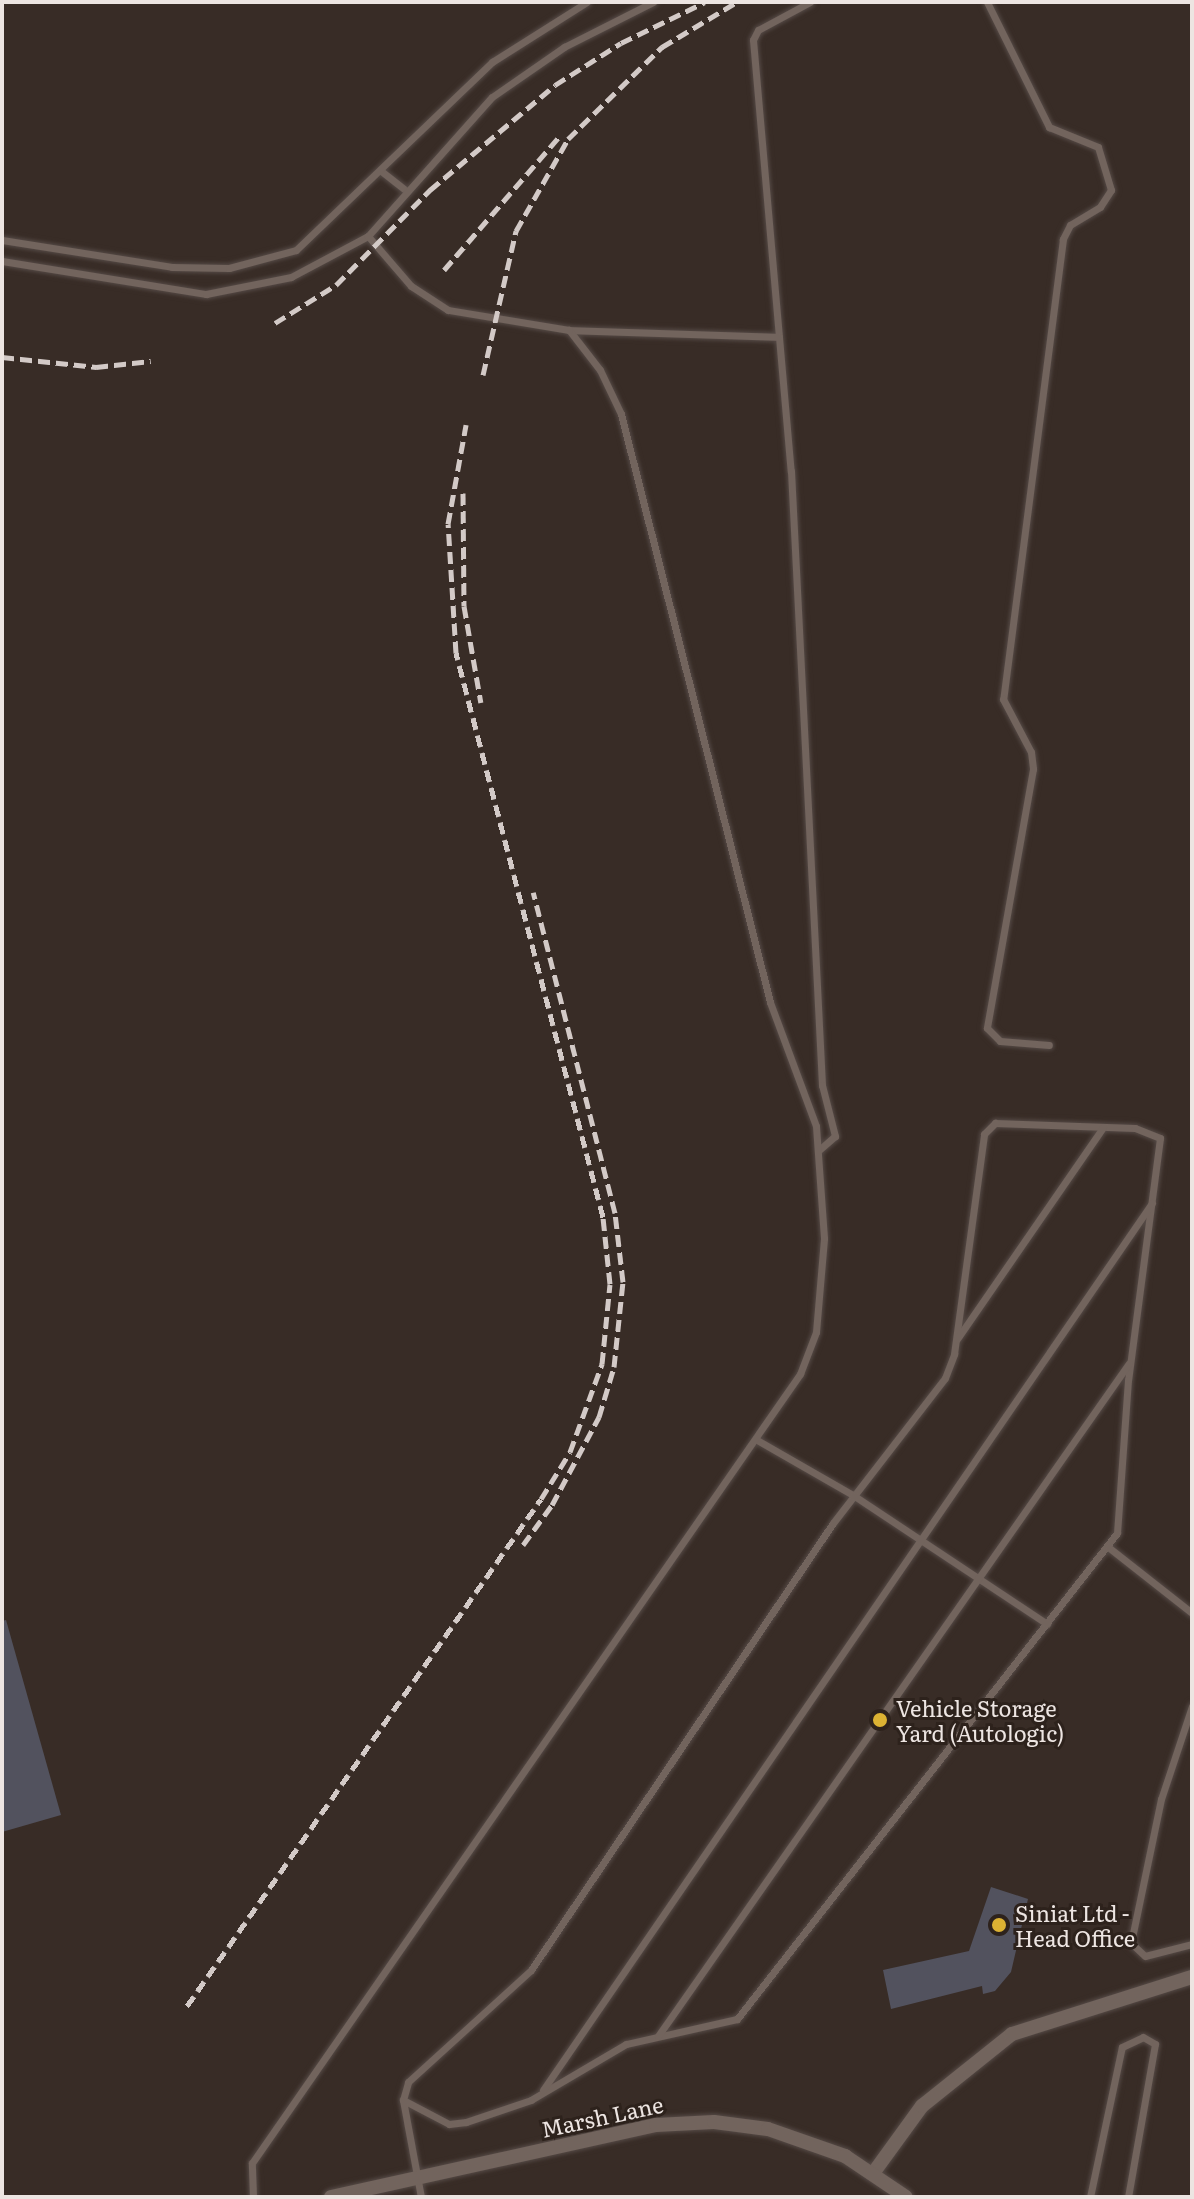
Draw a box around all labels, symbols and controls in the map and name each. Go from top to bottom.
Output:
place label: Vehicle Storage Yard (Autologic) [896,1694,1064,1746]
marker: Vehicle Storage Yard (Autologic) [871,1711,889,1729]
place label: Siniat Ltd - Head Office [1015,1899,1135,1950]
marker: Siniat Ltd - Head Office [990,1916,1008,1934]
street label: Marsh Lane [539,2090,665,2142]

